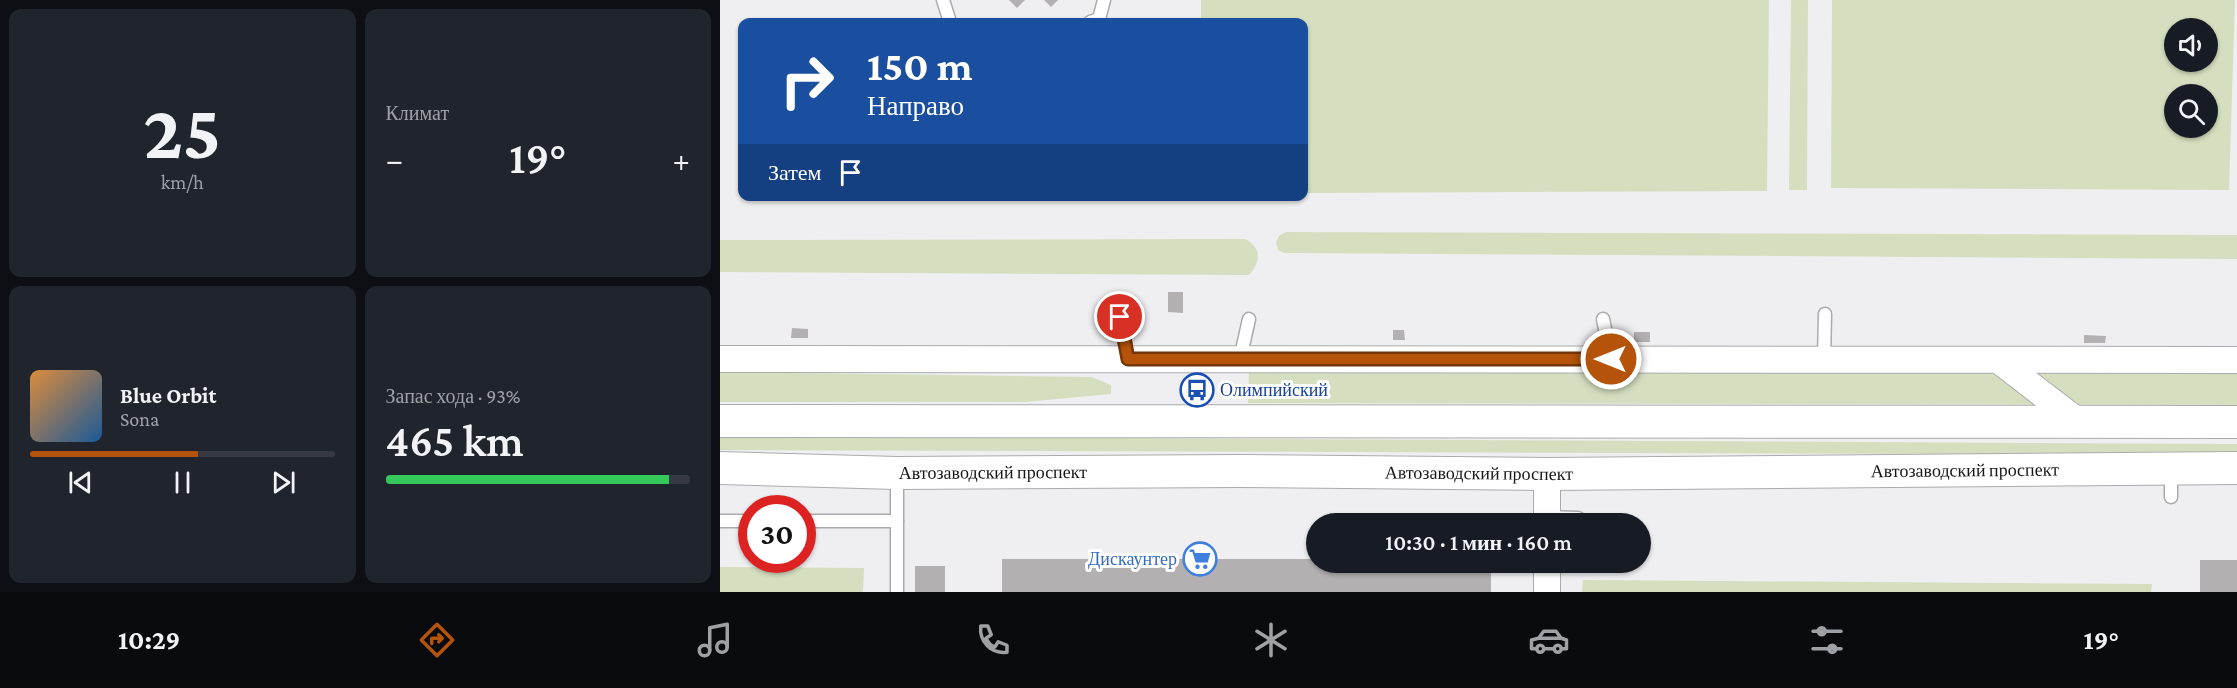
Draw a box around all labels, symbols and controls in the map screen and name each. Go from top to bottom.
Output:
map controls [2164,18,2218,138]
button: sound [2164,18,2218,72]
icon: right [768,42,846,120]
text: 150 m [867,42,972,89]
button: search [2164,84,2218,138]
text: 25 [143,88,221,175]
text: Направо [867,91,964,121]
text: Климат [386,102,449,124]
text: 19° [509,133,566,183]
text: − [386,141,403,178]
text: + [673,141,690,178]
icon: arrive [834,156,867,189]
text: Затем [768,160,822,185]
text: km/h [161,171,204,193]
pin [1094,291,1145,342]
icon: arrive [1103,300,1136,333]
position arrow [1579,327,1643,391]
bus stop icon: Олимпийский [1179,372,1215,408]
place label: Олимпийский [1220,380,1328,400]
text: Blue Orbit [120,383,216,408]
text: Запас хода · 93% [386,385,520,407]
text: Sona [120,408,159,430]
text: 465 km [386,416,524,466]
street label: Автозаводский проспект [1871,460,2059,481]
street label: Автозаводский проспект [899,462,1087,483]
street label: Автозаводский проспект [1385,462,1573,484]
icon: previous [64,466,97,499]
icon: pause [166,466,199,499]
icon: next [267,466,300,499]
speed limit sign: 30 [738,495,816,573]
text: 10:30 · 1 мин · 160 m [1385,530,1572,555]
supermarket icon: Дискаунтер [1182,541,1218,577]
place label: Дискаунтер [1088,549,1177,569]
icon: directions [416,619,458,661]
icon: music [694,619,736,661]
icon: phone [972,619,1014,661]
icon: climate [1250,619,1292,661]
icon: car [1528,619,1570,661]
icon: filters [1806,619,1848,661]
text: 10:29 [118,625,180,655]
text: 19° [2084,625,2119,655]

